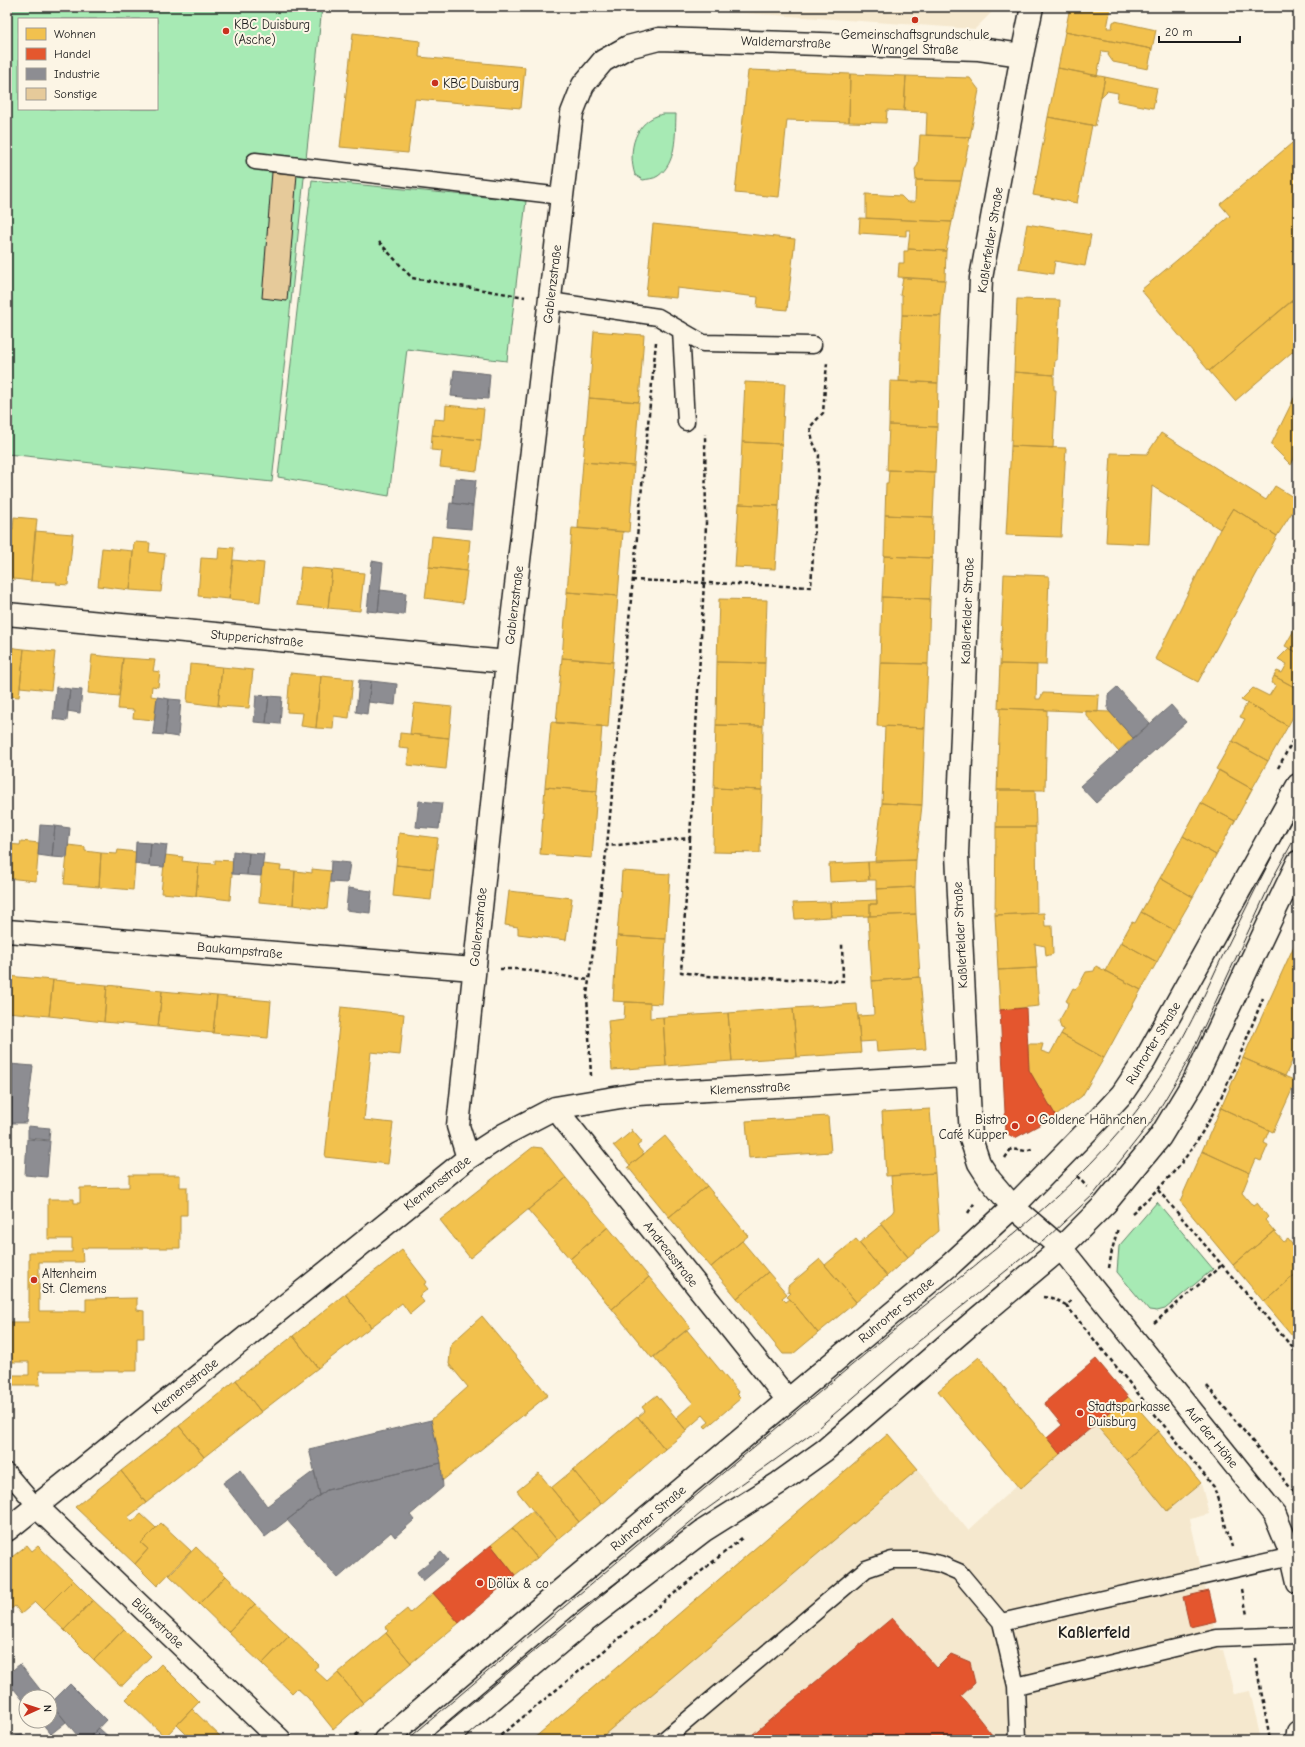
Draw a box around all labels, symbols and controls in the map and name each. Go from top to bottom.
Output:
marker: Gemeinschaftsgrundschule Wrangel Straße [910,15,920,25]
place label: KBC Duisburg (Asche) [234,17,310,47]
legend [18,18,158,110]
scale bar [1159,18,1240,44]
text: 20 m [1165,25,1193,39]
marker: KBC Duisburg (Asche) [221,26,231,36]
text: Wohnen [54,27,96,41]
place label: Gemeinschaftsgrundschule Wrangel Straße [841,27,990,57]
street label: Waldemarstraße [741,33,832,51]
text: Handel [54,47,91,61]
text: Industrie [54,67,100,81]
place label: KBC Duisburg [443,76,519,91]
marker: KBC Duisburg [430,78,440,88]
text: Sonstige [54,87,97,101]
street label: Kaßlerfelder Straße [974,186,1006,294]
street label: Gablenzstraße [540,243,564,324]
street label: Kaßlerfelder Straße [958,557,976,665]
street label: Gablenzstraße [502,564,526,645]
street label: Stupperichstraße [210,626,305,650]
street label: Kaßlerfelder Straße [950,881,970,989]
street label: Gablenzstraße [466,886,490,967]
street label: Baukampstraße [197,939,284,961]
street label: Ruhrorter Straße [1122,999,1184,1087]
street label: Klemensstraße [709,1078,791,1098]
place label: Bistro Café Küpper [939,1112,1008,1142]
place label: Goldene Hähnchen [1039,1112,1147,1127]
marker: Goldene Hähnchen [1026,1114,1036,1124]
marker: Bistro Café Küpper [1010,1121,1020,1131]
street label: Klemensstraße [401,1152,474,1214]
street label: Andreasstraße [641,1218,702,1290]
place label: Altenheim St. Clemens [42,1266,106,1296]
street label: Ruhrorter Straße [855,1274,937,1346]
marker: Altenheim St. Clemens [29,1275,39,1285]
street label: Klemensstraße [149,1355,221,1417]
place label: Stadtsparkasse Duisburg [1088,1399,1171,1429]
street label: Auf der Höhe [1183,1403,1242,1471]
marker: Stadtsparkasse Duisburg [1075,1408,1085,1418]
street label: Ruhrorter Straße [607,1482,689,1554]
place label: Dölüx & co [488,1576,549,1591]
marker: Dölüx & co [475,1578,485,1588]
street label: Bülowstraße [129,1595,187,1652]
district label: Kaßlerfeld [1058,1623,1130,1642]
north arrow [18,1689,58,1729]
text: N [41,1705,54,1712]

